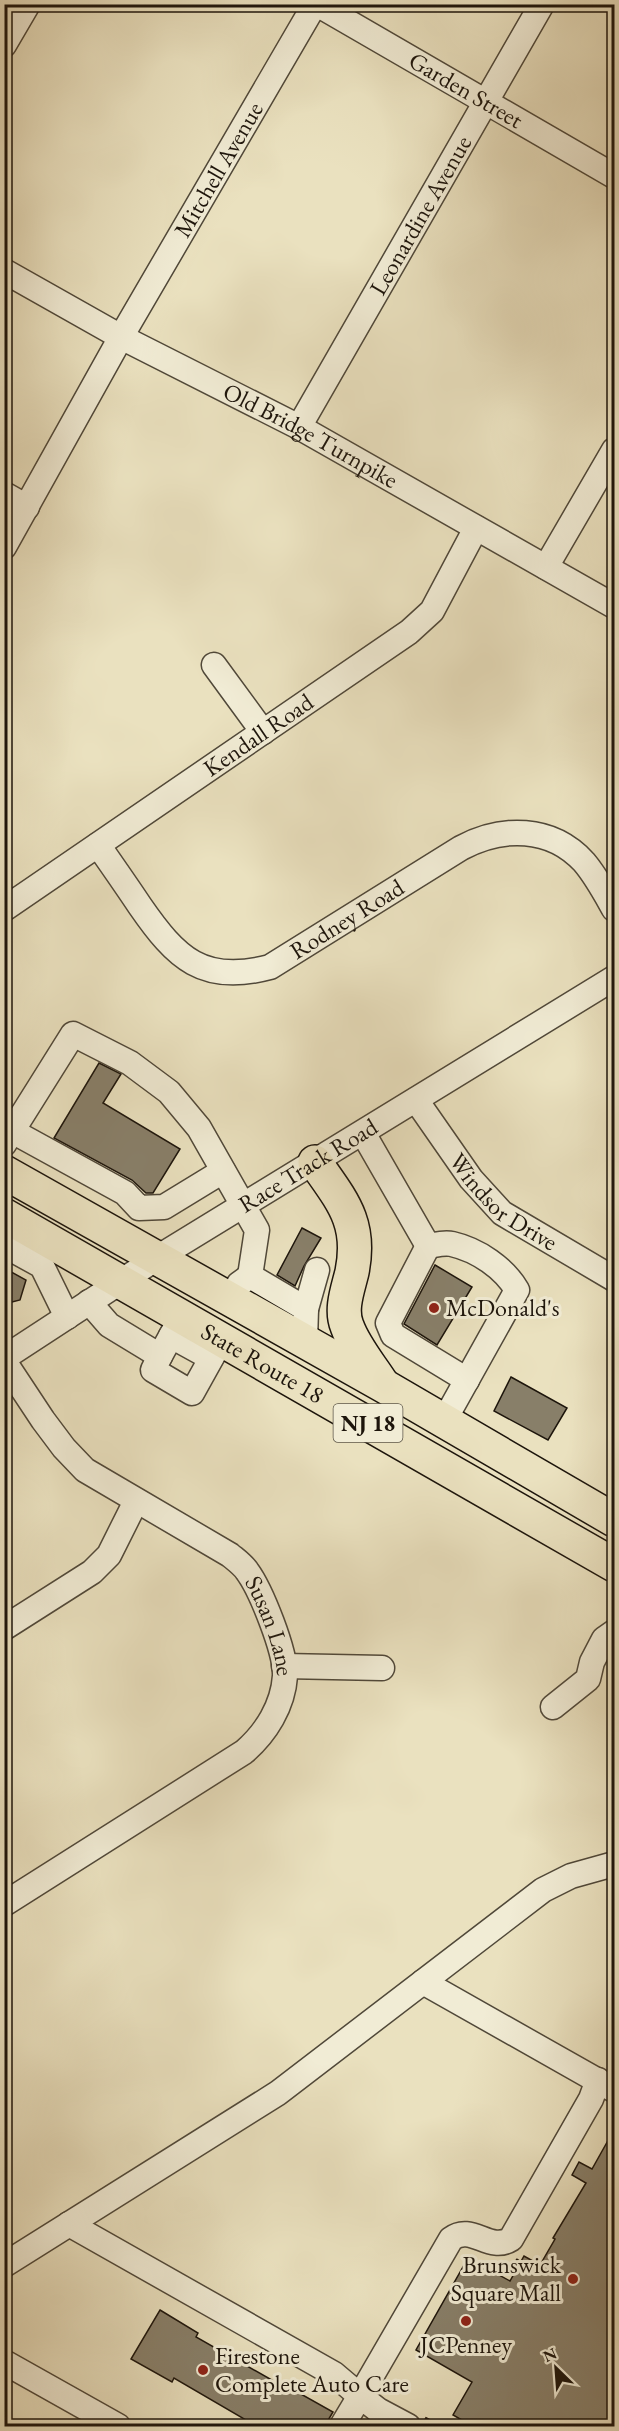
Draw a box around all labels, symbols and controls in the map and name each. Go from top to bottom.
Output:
street label: Garden Street [403,45,529,135]
street label: Mitchell Avenue [166,96,270,243]
street label: Leonardine Avenue [362,130,478,301]
street label: Old Bridge Turnpike [218,375,404,495]
street label: Kendall Road [197,686,320,783]
street label: Rodney Road [284,871,410,966]
street label: Race Track Road [233,1110,384,1219]
street label: Windsor Drive [443,1147,563,1257]
place label: McDonald's [446,1292,560,1323]
marker: McDonald's [427,1301,441,1315]
street label: State Route 18 [196,1315,330,1410]
road number: NJ 18 [334,1404,403,1442]
street label: Susan Lane [238,1570,301,1677]
place label: Brunswick Square Mall [451,2249,562,2308]
marker: Brunswick Square Mall [566,2272,580,2286]
marker: JCPenney [459,2314,473,2328]
place label: JCPenney [418,2329,512,2360]
north arrow [526,2338,586,2398]
place label: Firestone Complete Auto Care [215,2340,409,2399]
text: N [540,2343,560,2367]
marker: Firestone Complete Auto Care [196,2363,210,2377]

